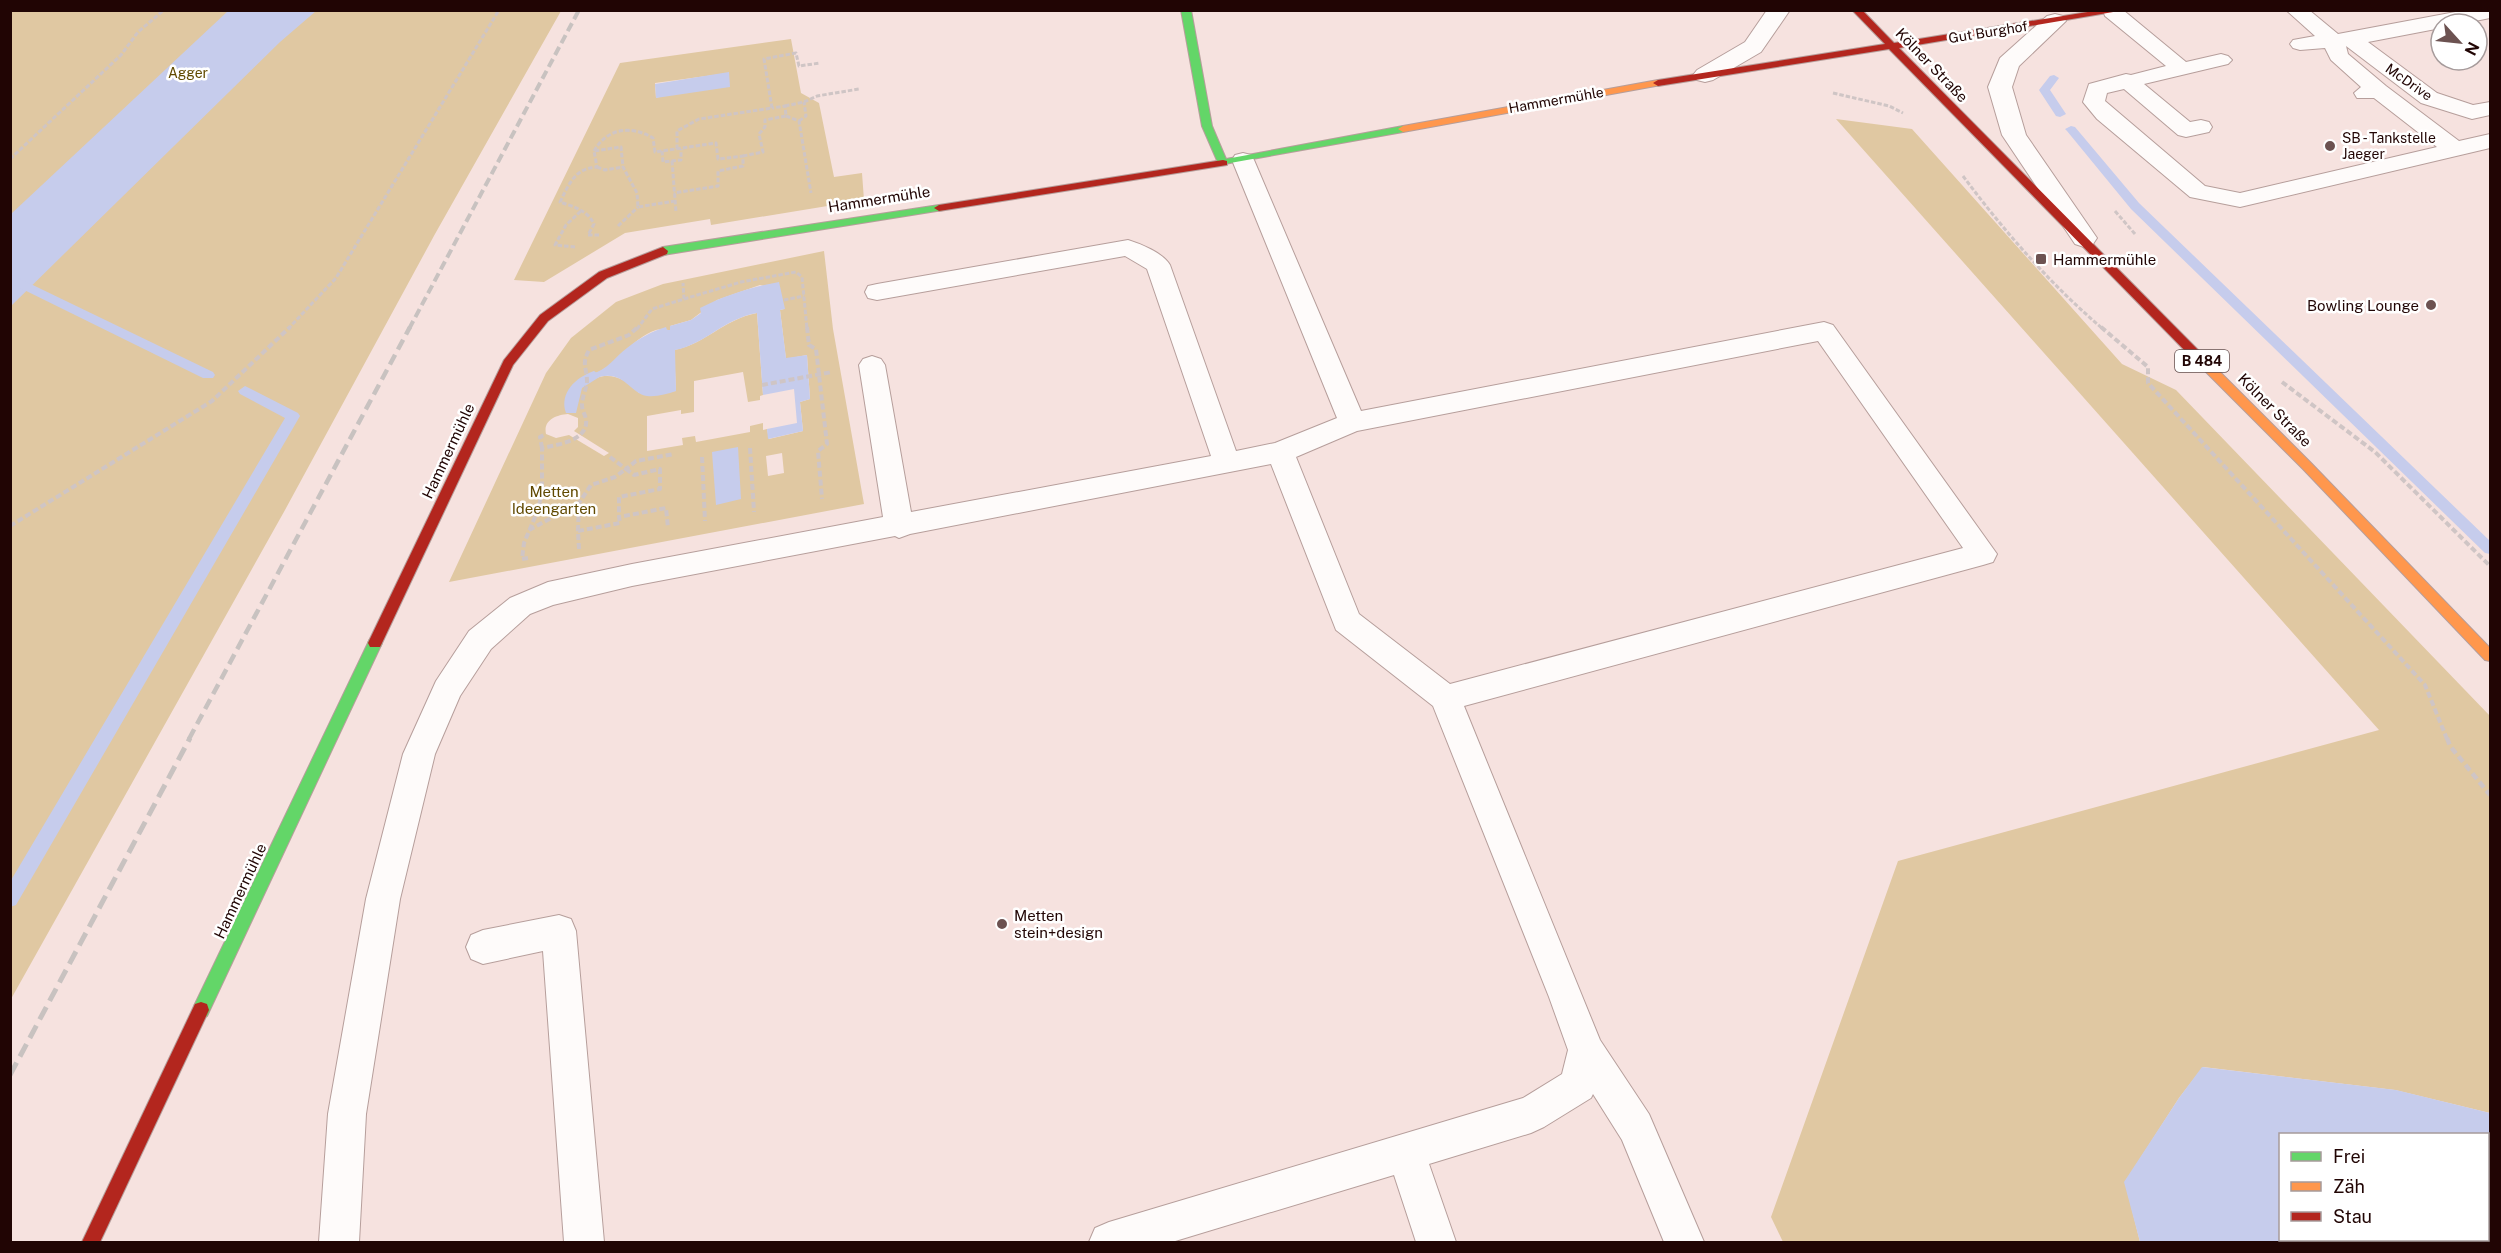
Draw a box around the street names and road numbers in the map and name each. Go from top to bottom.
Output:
street label: Gut Burghof [1947,18,2029,46]
street label: Kölner Straße [1892,24,1972,106]
street label: McDrive [2383,60,2435,104]
street label: Hammermühle [1507,84,1605,116]
street label: Hammermühle [827,183,931,215]
road number: B 484 [2175,350,2229,372]
street label: Kölner Straße [2235,370,2315,450]
street label: Hammermühle [418,401,478,501]
street label: Hammermühle [210,841,270,941]

